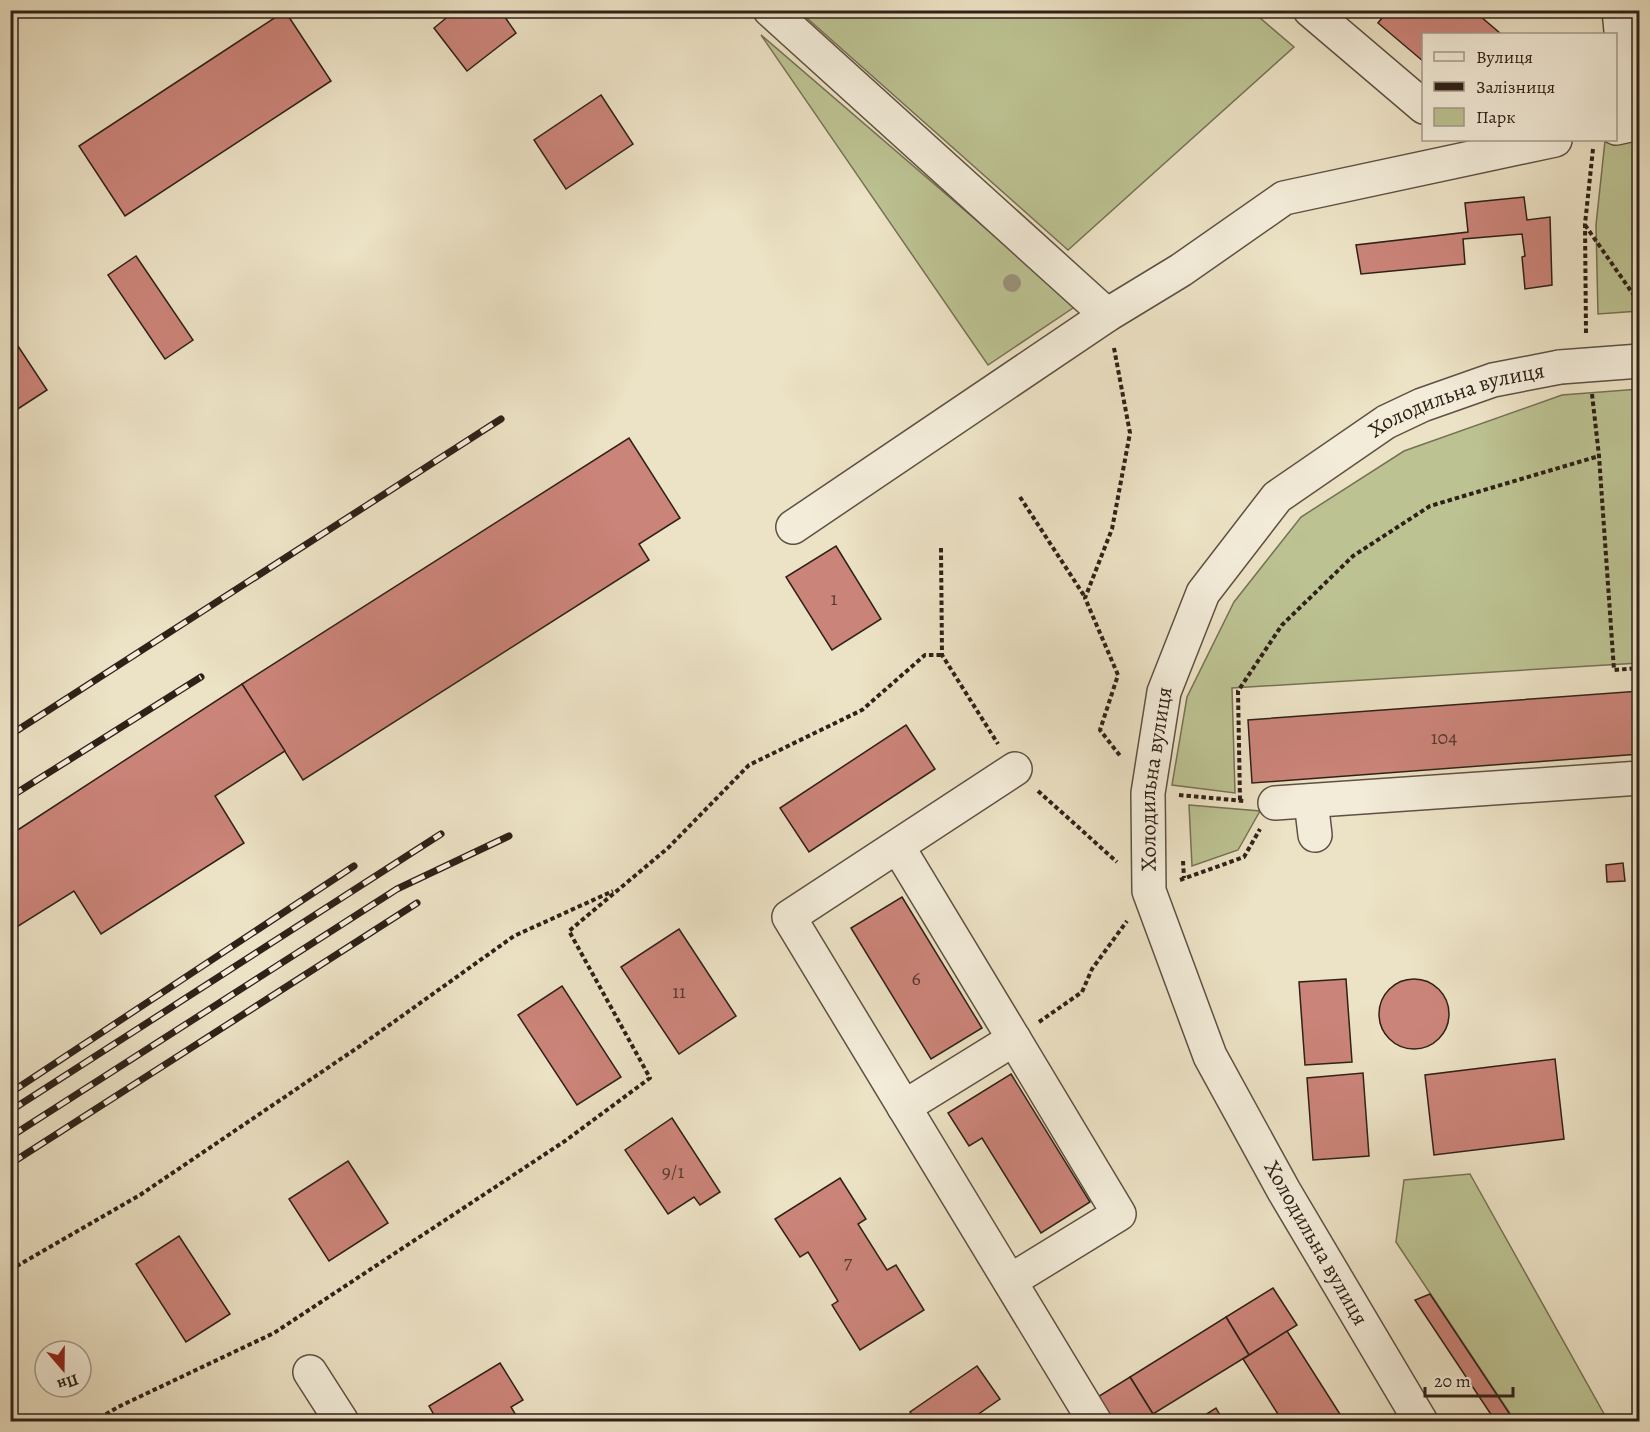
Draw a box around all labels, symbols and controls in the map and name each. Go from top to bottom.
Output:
legend [1422,33,1617,141]
text: Вулиця [1476,45,1533,69]
text: Залізниця [1476,75,1555,99]
text: Парк [1476,105,1516,129]
street label: Холодильна вулиця [1362,355,1547,445]
house number: 1 [831,585,838,612]
street label: Холодильна вулиця [1133,685,1180,871]
house number: 104 [1431,724,1457,751]
house number: 6 [911,965,921,992]
house number: 11 [672,978,686,1005]
street label: Холодильна вулиця [1257,1155,1375,1331]
house number: 9/1 [662,1158,684,1185]
house number: 7 [844,1248,853,1275]
north arrow [33,1339,93,1399]
scale bar [1425,1360,1514,1398]
text: Пн [54,1368,81,1396]
text: 20 m [1434,1369,1471,1393]

